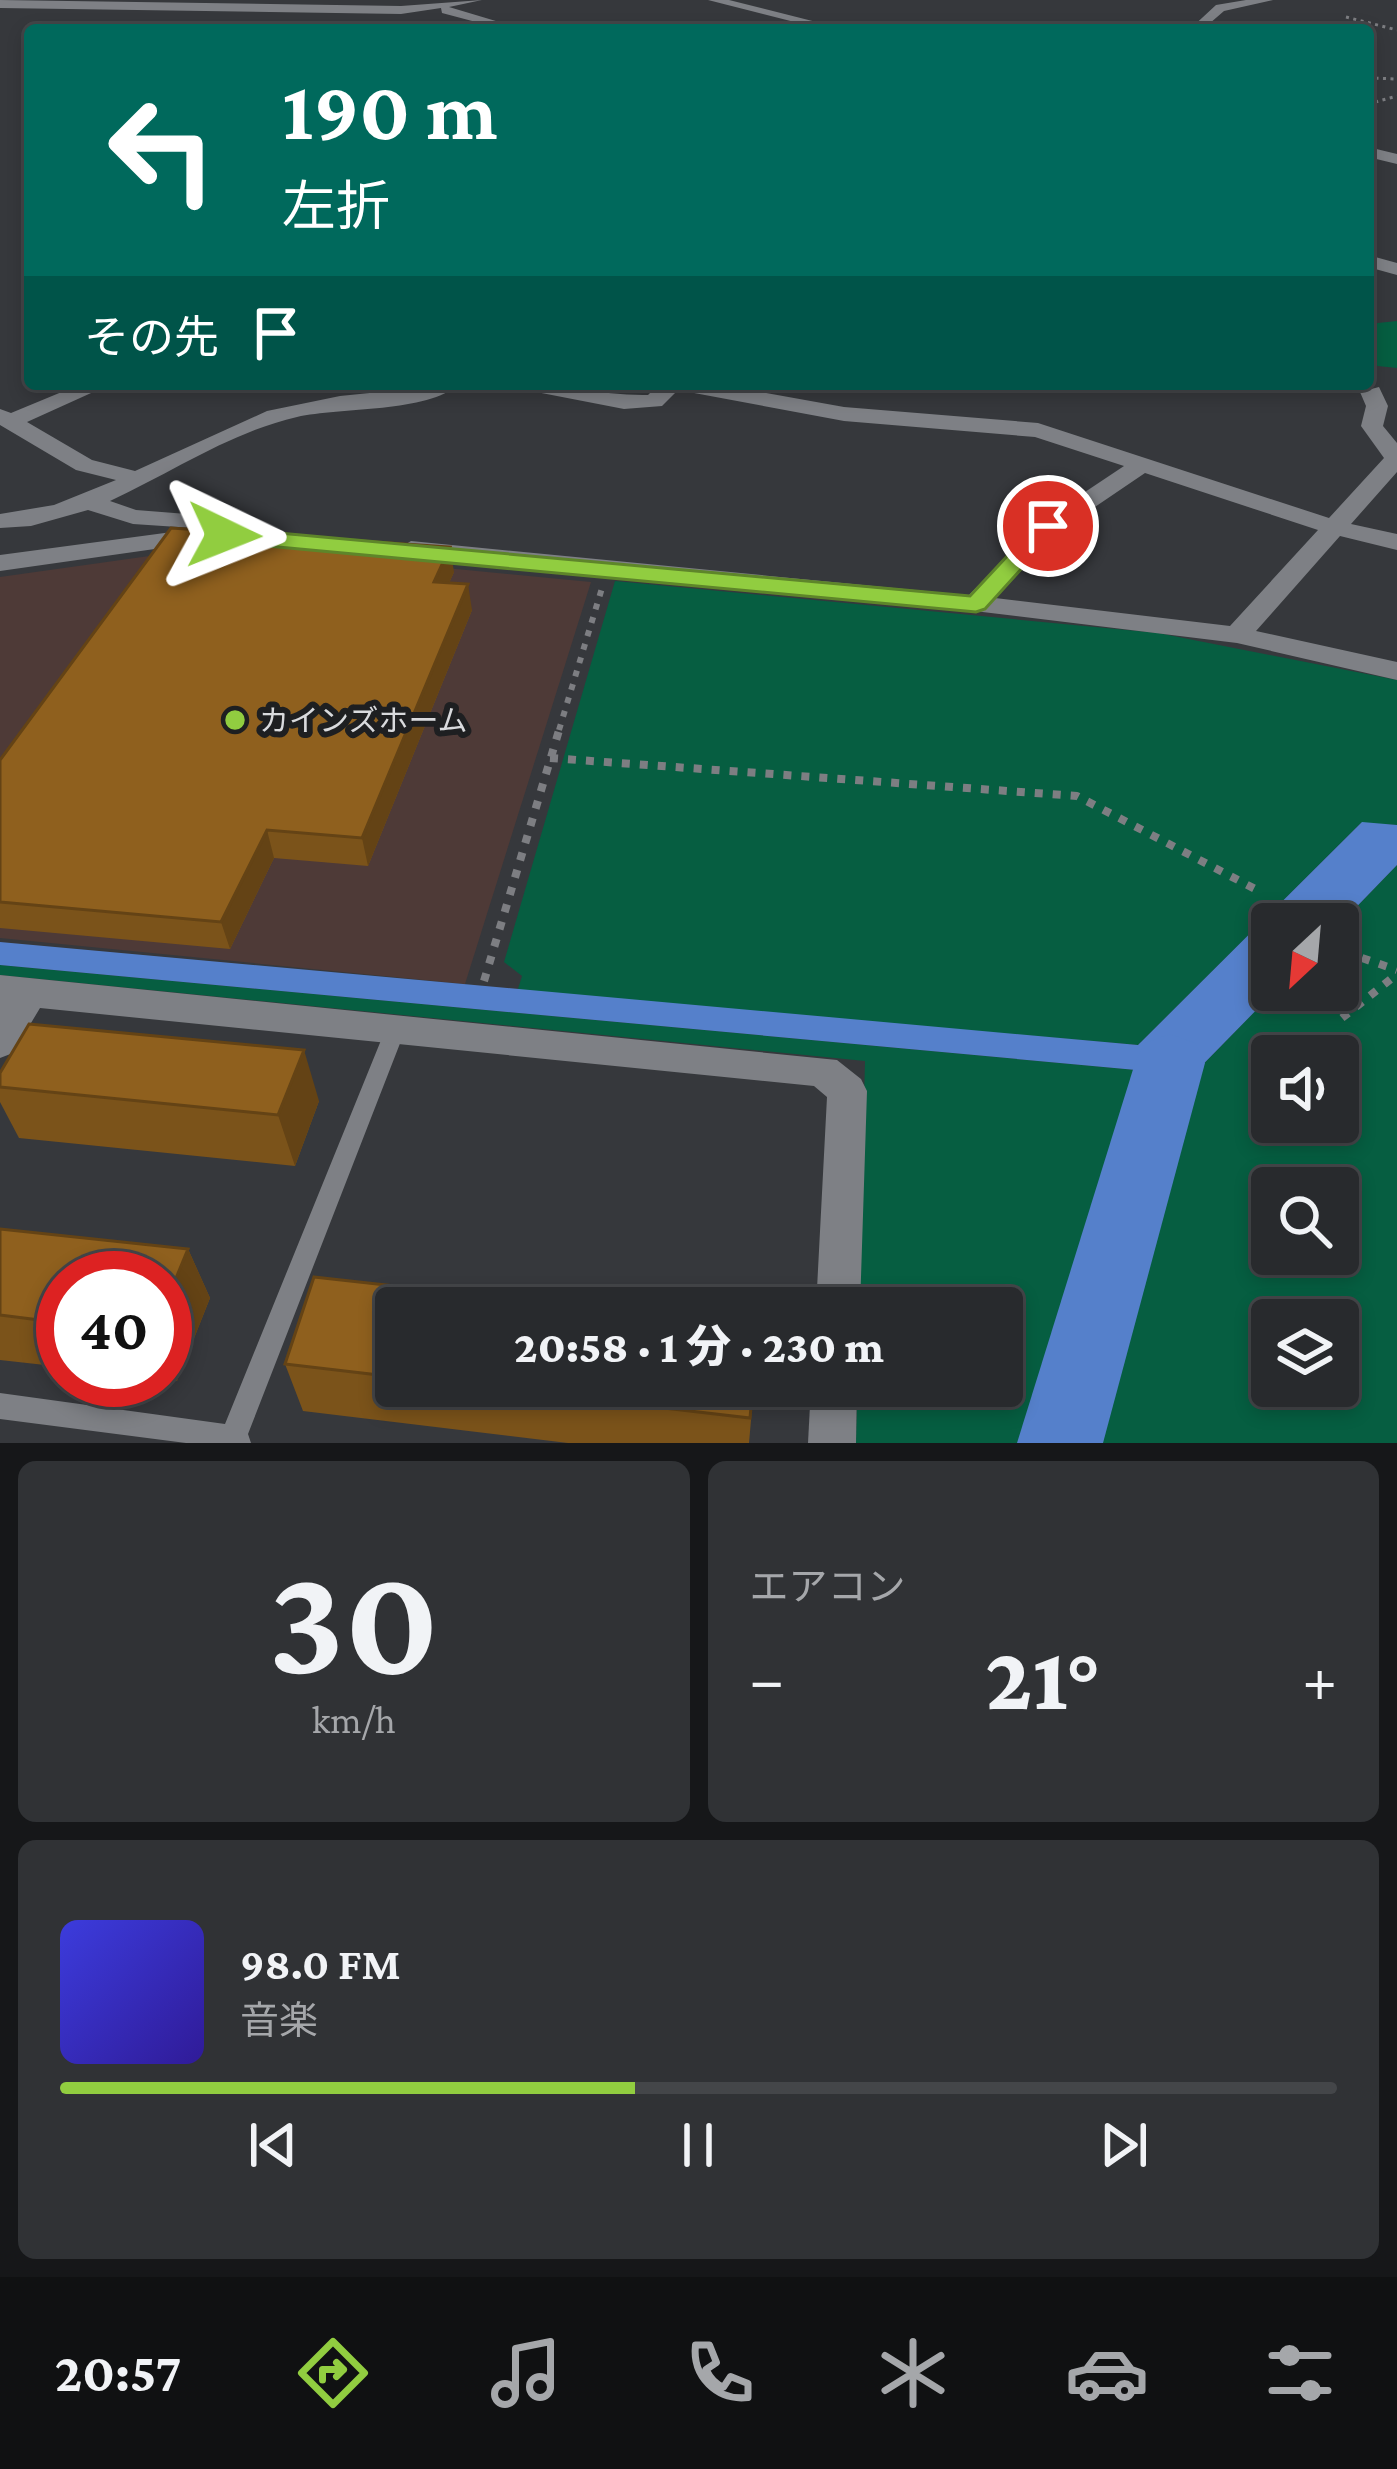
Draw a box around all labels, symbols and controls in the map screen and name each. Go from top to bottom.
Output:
text: 190 m [282,64,498,157]
icon: left [84,72,240,228]
text: 左折 [282,177,390,237]
icon: arrive [243,300,309,366]
text: その先 [84,313,219,363]
position arrow [161,472,287,598]
pin [997,475,1099,577]
icon: arrive [1015,493,1081,559]
place label: カインズホーム [259,704,468,737]
marker: カインズホーム [222,707,248,733]
north arrow [1251,903,1359,1011]
map controls [1251,903,1359,1407]
button: sound [1251,1035,1359,1143]
button: search [1251,1167,1359,1275]
speed limit sign: 40 [36,1251,192,1407]
button: layers [1251,1299,1359,1407]
text: 20:58 · 1 分 · 230 m [514,1322,884,1372]
text: 30 [268,1533,439,1707]
text: エアコン [750,1565,906,1608]
text: 21° [985,1628,1101,1728]
text: − [750,1642,784,1715]
text: + [1302,1642,1337,1715]
text: km/h [312,1698,396,1741]
text: 98.0 FM [240,1939,401,1989]
text: 音楽 [240,1999,318,2042]
icon: previous [240,2112,306,2178]
icon: pause [665,2112,731,2178]
icon: next [1091,2112,1157,2178]
icon: directions [291,2331,375,2415]
icon: music [484,2331,568,2415]
icon: phone [678,2331,762,2415]
icon: climate [871,2331,955,2415]
icon: car [1065,2331,1149,2415]
icon: filters [1258,2331,1342,2415]
text: 20:57 [55,2343,181,2403]

